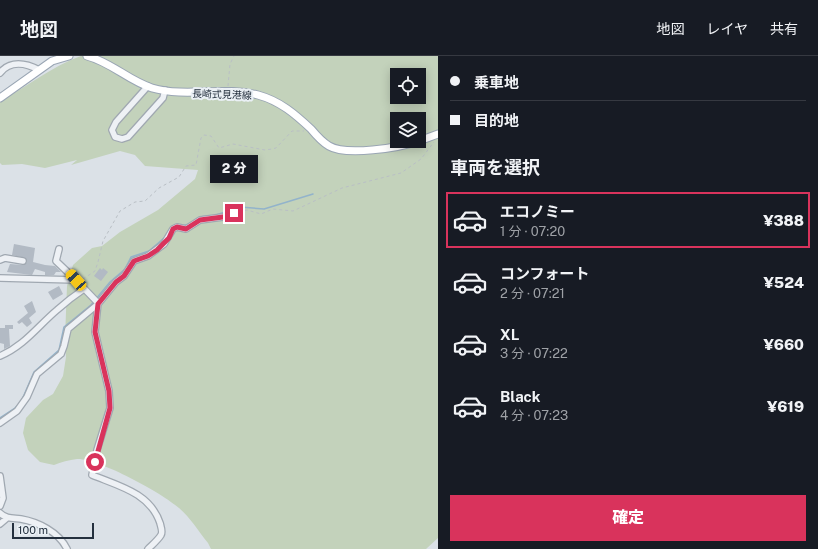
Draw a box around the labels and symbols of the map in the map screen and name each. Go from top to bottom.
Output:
street label: 長崎式見港線 [192,87,252,101]
callout: 2 分 [210,155,258,183]
route end [225,204,243,222]
car [64,267,88,293]
route start [86,453,104,471]
scale bar [12,521,94,540]

